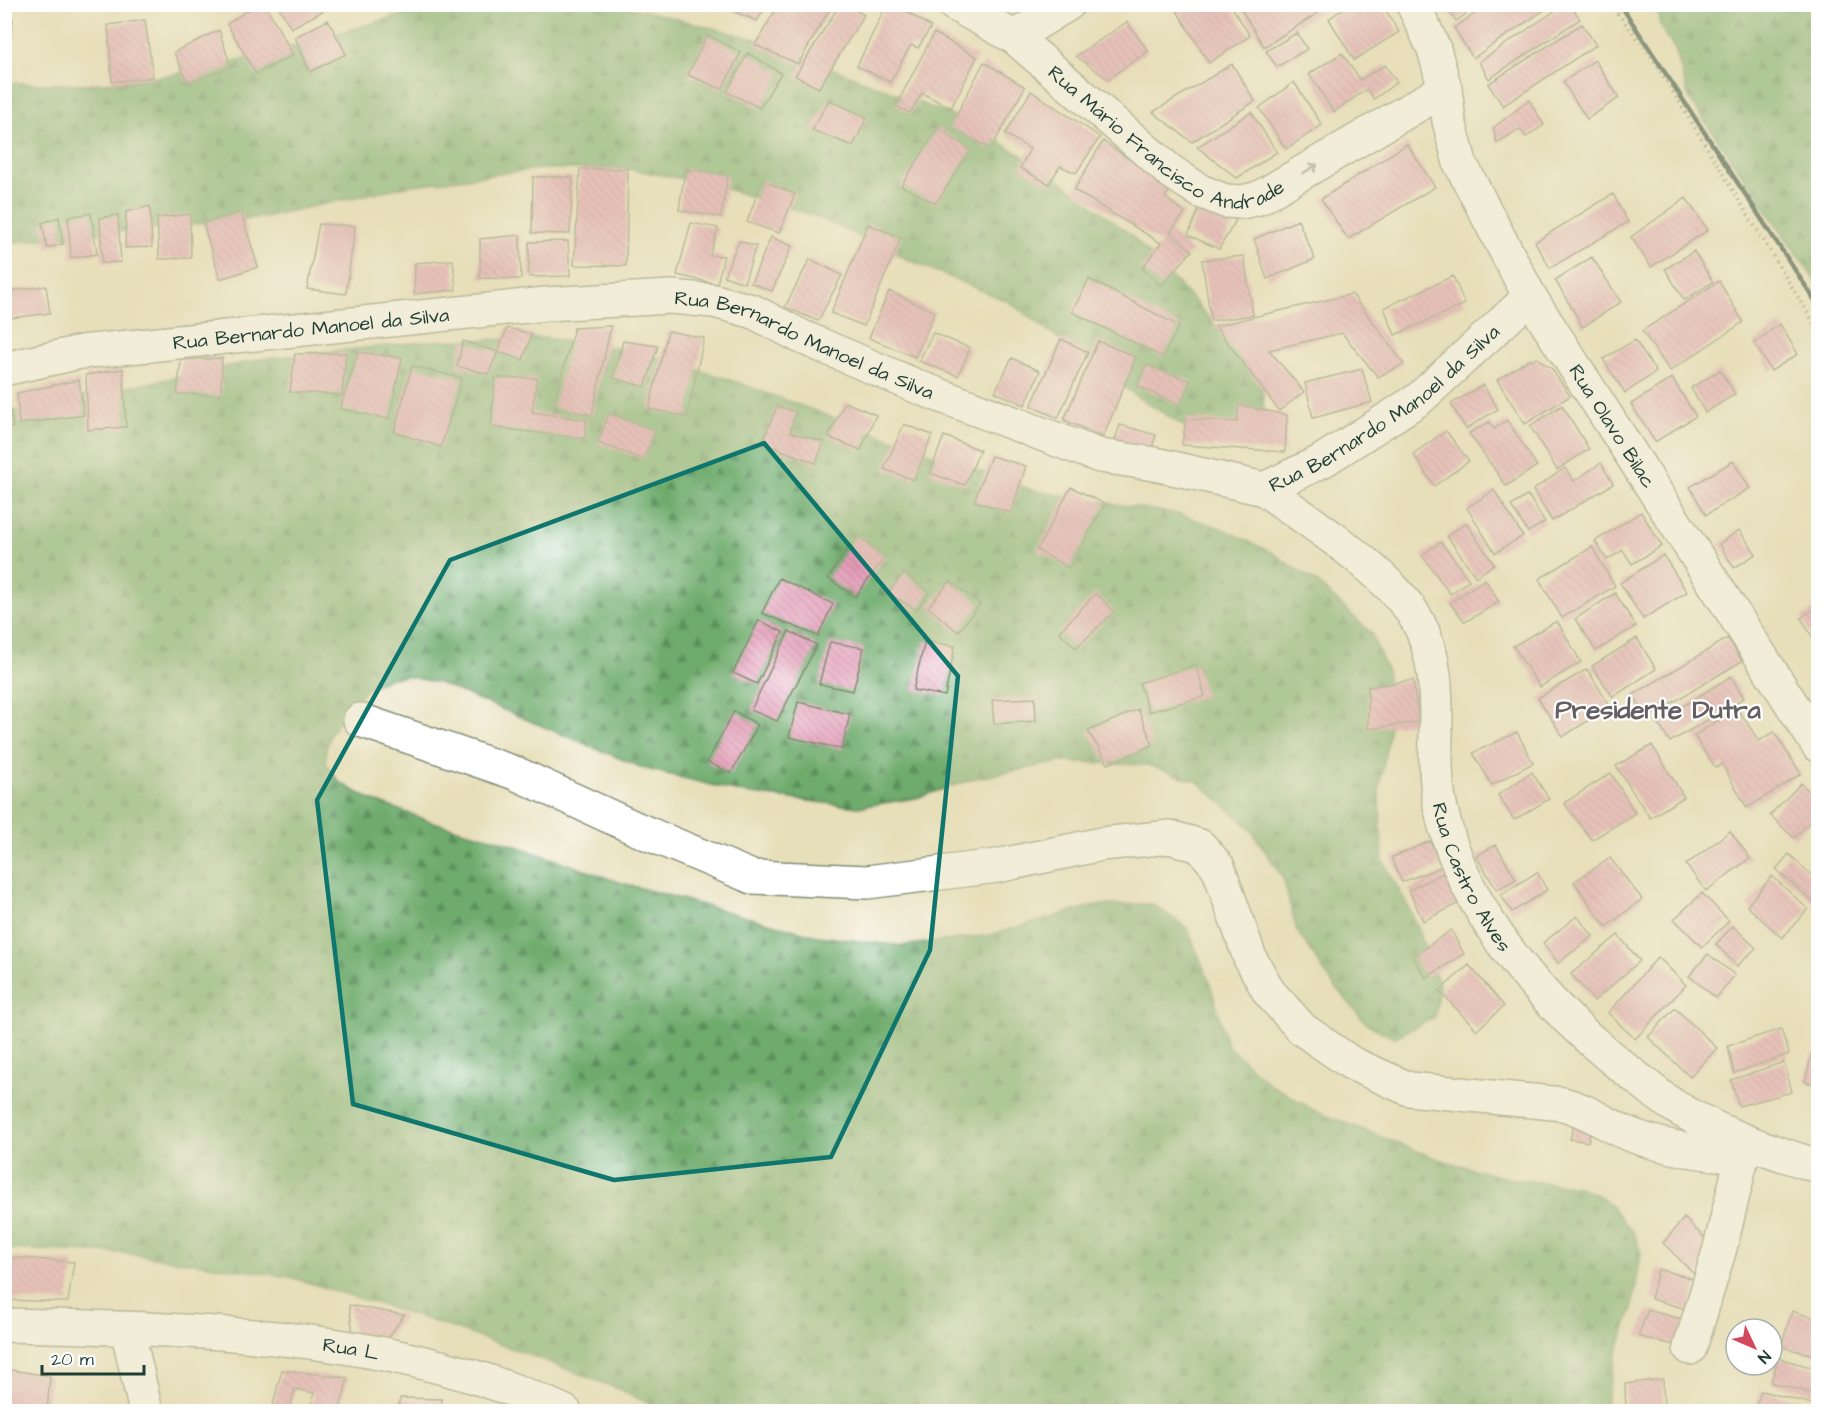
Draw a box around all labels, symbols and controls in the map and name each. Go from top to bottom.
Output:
street label: Rua Mário Francisco Andrade [1041,59,1290,217]
one-way arrow [1301,162,1318,174]
street label: Rua Bernardo Manoel da Silva [673,284,938,407]
street label: Rua Bernardo Manoel da Silva [172,301,451,357]
street label: Rua Bernardo Manoel da Silva [1264,319,1506,500]
street label: Rua Olavo Bilac [1562,359,1662,494]
district label: Presidente Dutra [1555,692,1762,728]
street label: Rua Castro Alves [1425,800,1518,958]
north arrow [1724,1317,1784,1377]
street label: Rua L [321,1331,381,1368]
scale bar [42,1338,144,1376]
text: N [1753,1345,1775,1368]
text: 20 m [51,1347,94,1372]

